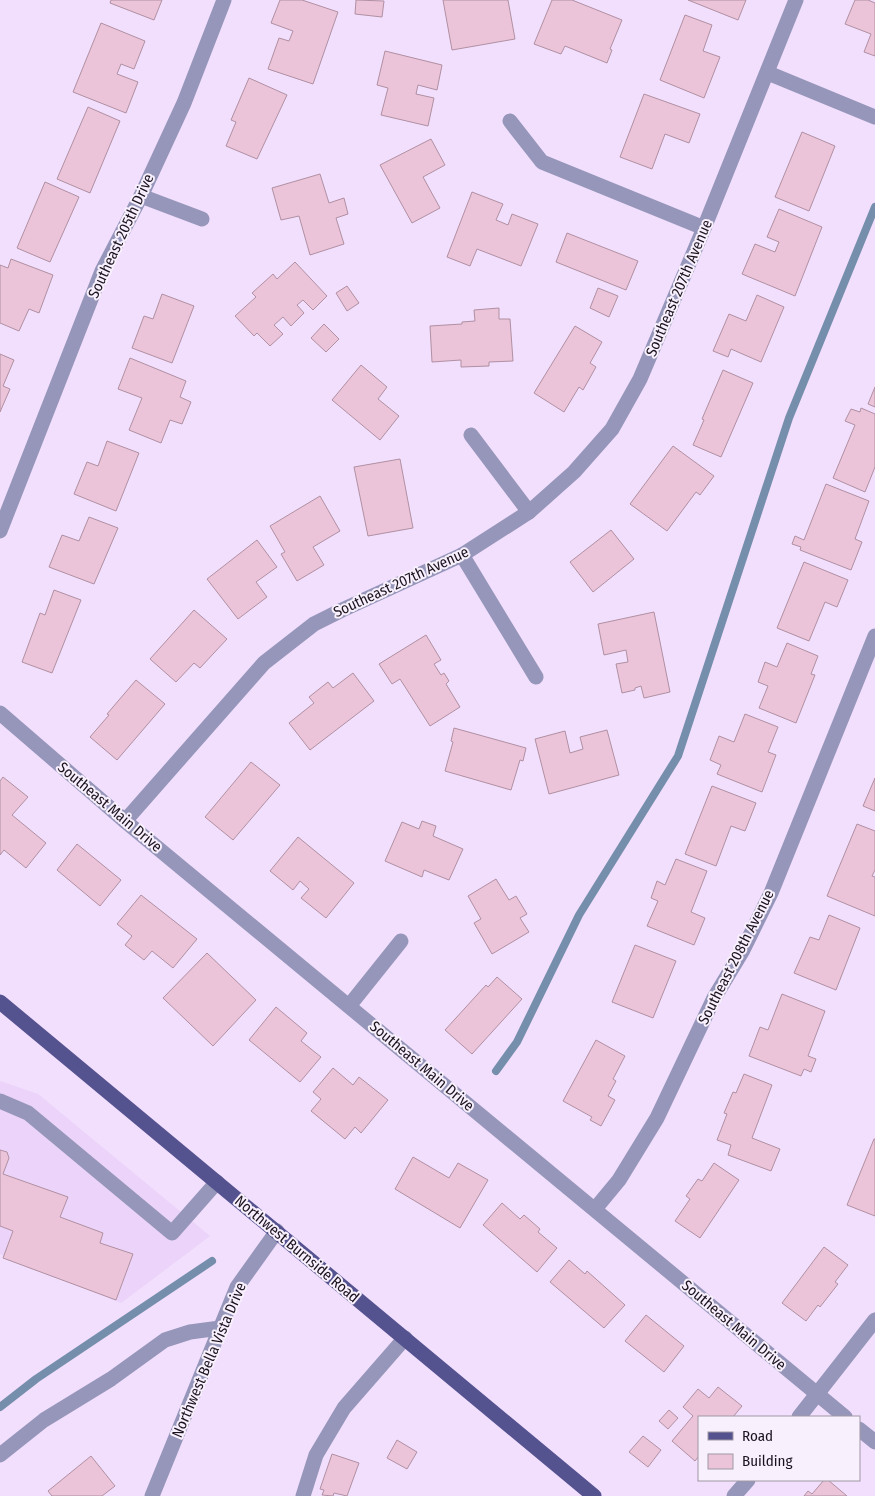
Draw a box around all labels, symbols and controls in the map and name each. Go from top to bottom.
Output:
street label: Southeast 205th Drive [84,171,158,301]
street label: Southeast 207th Avenue [642,217,716,359]
street label: Southeast 207th Avenue [331,543,471,621]
street label: Southeast Main Drive [54,758,166,856]
street label: Southeast 208th Avenue [694,887,778,1027]
street label: Southeast Main Drive [366,1017,478,1115]
street label: Northwest Burnside Road [231,1192,363,1306]
street label: Southeast Main Drive [678,1276,790,1374]
street label: Northwest Bella Vista Drive [168,1280,250,1440]
legend [698,1416,860,1481]
text: Road [742,1427,773,1445]
text: Building [742,1452,793,1470]

